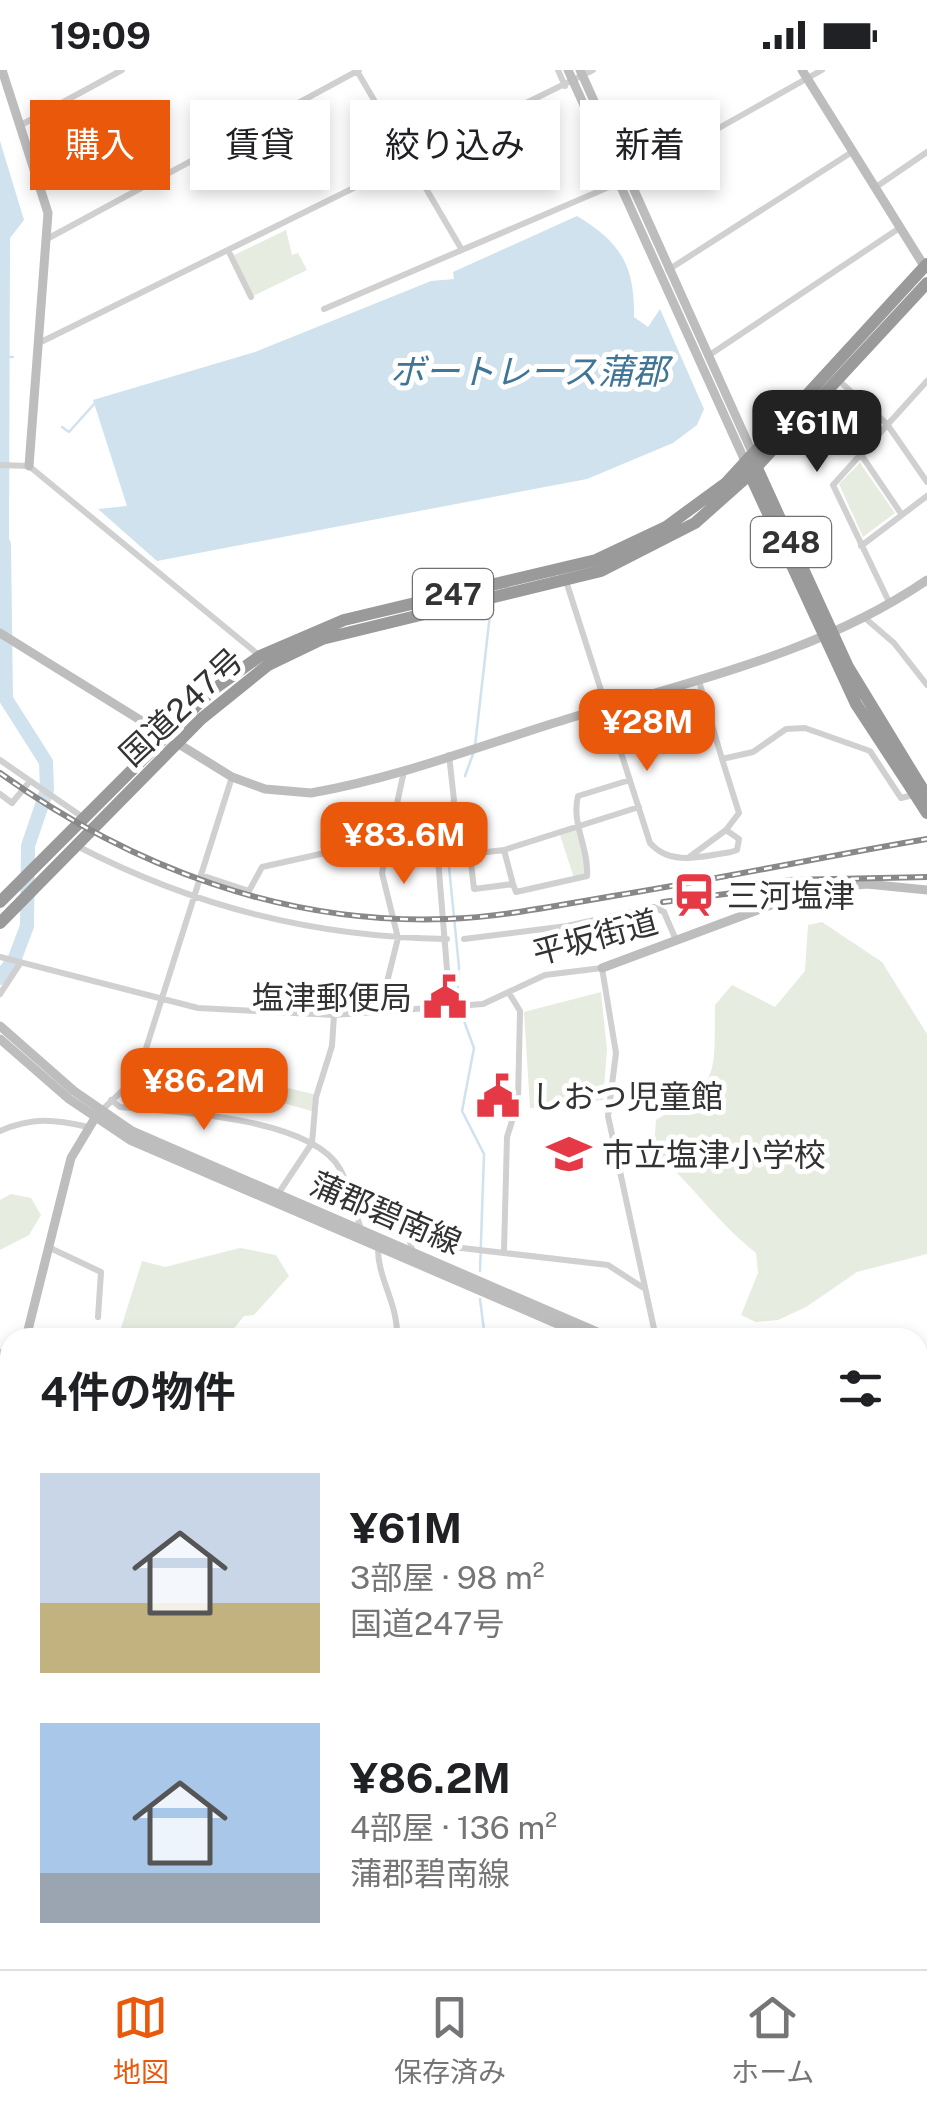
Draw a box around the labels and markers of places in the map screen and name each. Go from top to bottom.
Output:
pin: ¥61M [758,390,876,475]
pin: ¥28M [588,689,706,774]
pin: ¥83.6M [323,802,485,887]
station icon: 三河塩津 [670,871,718,919]
place label: 三河塩津 [727,877,855,914]
public building icon: 塩津郵便局 [421,973,469,1021]
place label: 塩津郵便局 [252,979,412,1016]
pin: ¥86.2M [123,1048,285,1133]
public building icon: しおつ児童館 [474,1072,522,1120]
place label: しおつ児童館 [531,1078,723,1115]
school or university icon: 市立塩津小学校 [545,1130,593,1178]
place label: 市立塩津小学校 [602,1136,826,1173]

